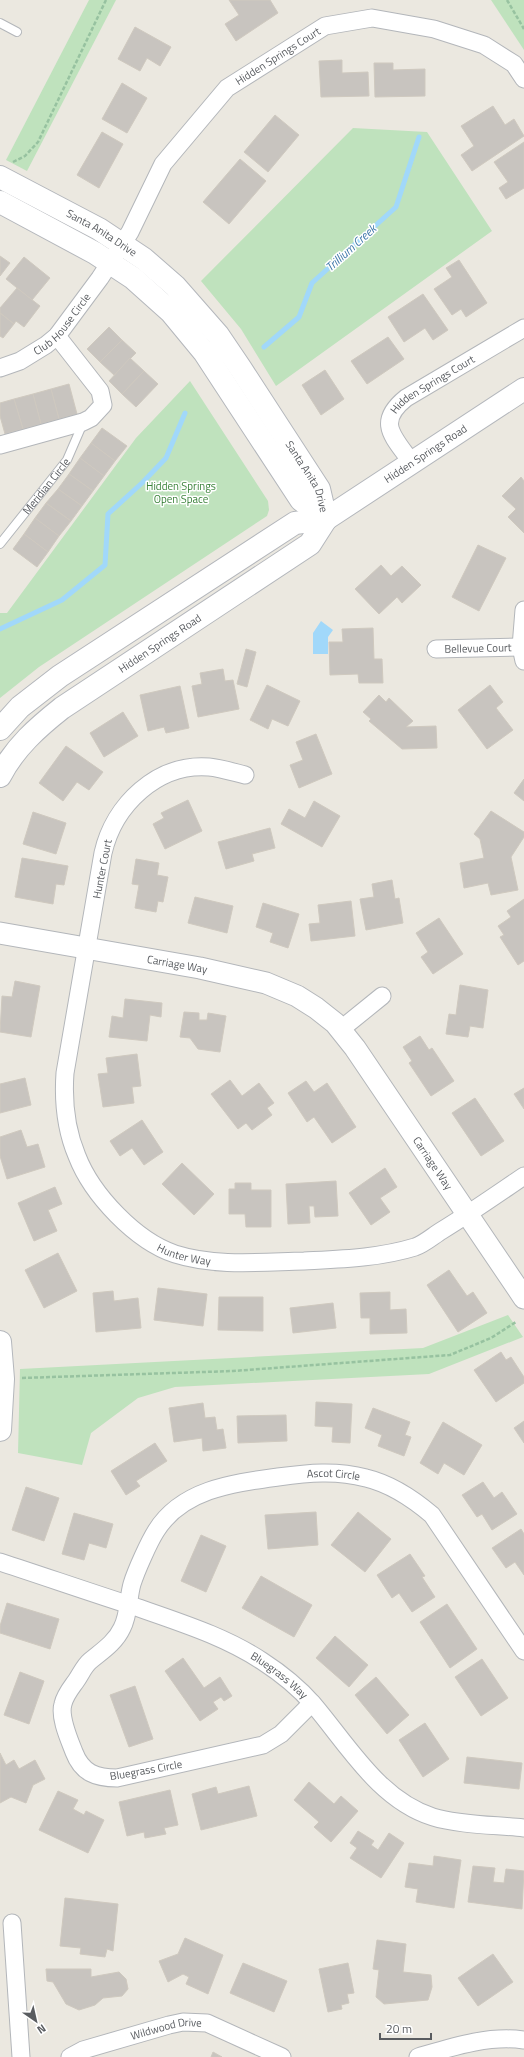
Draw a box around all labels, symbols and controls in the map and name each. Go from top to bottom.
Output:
street label: Hidden Springs Court [232,23,323,89]
street label: Santa Anita Drive [64,205,141,260]
water label: Trillium Creek [321,218,382,276]
street label: Club House Circle [30,289,95,359]
street label: Hidden Springs Court [386,351,478,417]
street label: Hidden Springs Road [381,420,470,487]
street label: Santa Anita Drive [282,437,332,514]
street label: Meridian Circle [19,454,74,518]
park label: Hidden Springs Open Space [146,478,216,507]
street label: Hidden Springs Road [115,610,205,677]
street label: Bellevue Court [444,639,512,657]
street label: Hunter Court [88,838,116,900]
street label: Carriage Way [146,951,210,978]
street label: Carriage Way [409,1133,457,1193]
street label: Hunter Way [154,1239,212,1269]
street label: Ascot Circle [306,1465,362,1484]
street label: Bluegrass Way [248,1648,312,1703]
street label: Bluegrass Circle [109,1756,184,1784]
north arrow [16,2001,56,2041]
street label: Wildwood Drive [129,2014,203,2044]
scale bar [380,2015,431,2041]
text: 20 m [386,2019,412,2038]
text: N [34,2021,49,2038]

